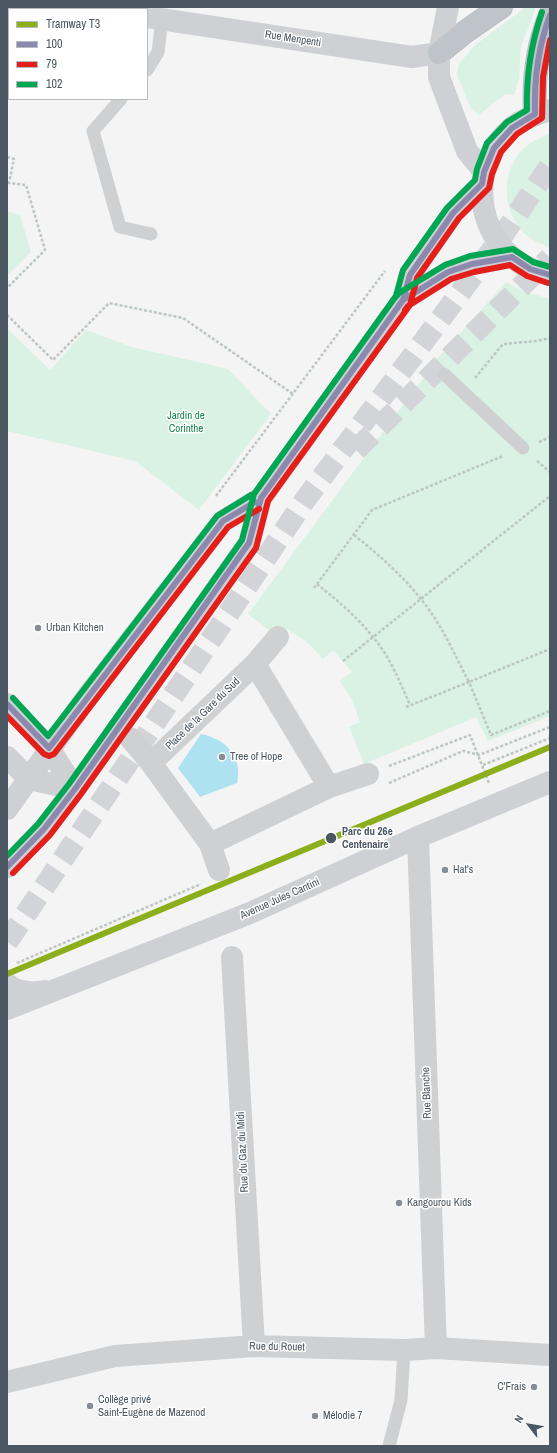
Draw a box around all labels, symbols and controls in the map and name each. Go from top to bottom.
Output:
legend [8,8,148,100]
text: Tramway T3 [46,16,100,32]
street label: Rue Menpenti [264,28,322,50]
text: 100 [46,36,62,52]
text: 79 [46,56,57,72]
text: 102 [46,76,62,92]
park label: Jardin de Corinthe [167,409,205,435]
place label: Urban Kitchen [46,621,104,635]
marker: Urban Kitchen [33,623,43,633]
street label: Place de la Gare du Sud [163,675,243,753]
place label: Tree of Hope [230,750,282,764]
marker: Tree of Hope [217,752,227,762]
place label: Parc du 26e Centenaire [342,825,393,851]
marker: Parc du 26e Centenaire [324,831,338,845]
place label: Hat's [453,863,473,877]
marker: Hat's [440,865,450,875]
street label: Avenue Jules Cantini [238,876,322,922]
street label: Rue Blanche [420,1067,434,1119]
street label: Rue du Gaz du Midi [234,1111,252,1193]
place label: Kangourou Kids [407,1196,472,1210]
marker: Kangourou Kids [394,1198,404,1208]
street label: Rue du Rouet [249,1340,305,1354]
place label: C'Frais [497,1380,526,1394]
marker: C'Frais [529,1382,539,1392]
place label: Collège privé Saint-Eugène de Mazenod [98,1393,205,1419]
marker: Collège privé Saint-Eugène de Mazenod [85,1401,95,1411]
north arrow [509,1405,549,1445]
place label: Mélodie 7 [323,1409,363,1423]
marker: Mélodie 7 [310,1411,320,1421]
text: N [511,1412,526,1425]

